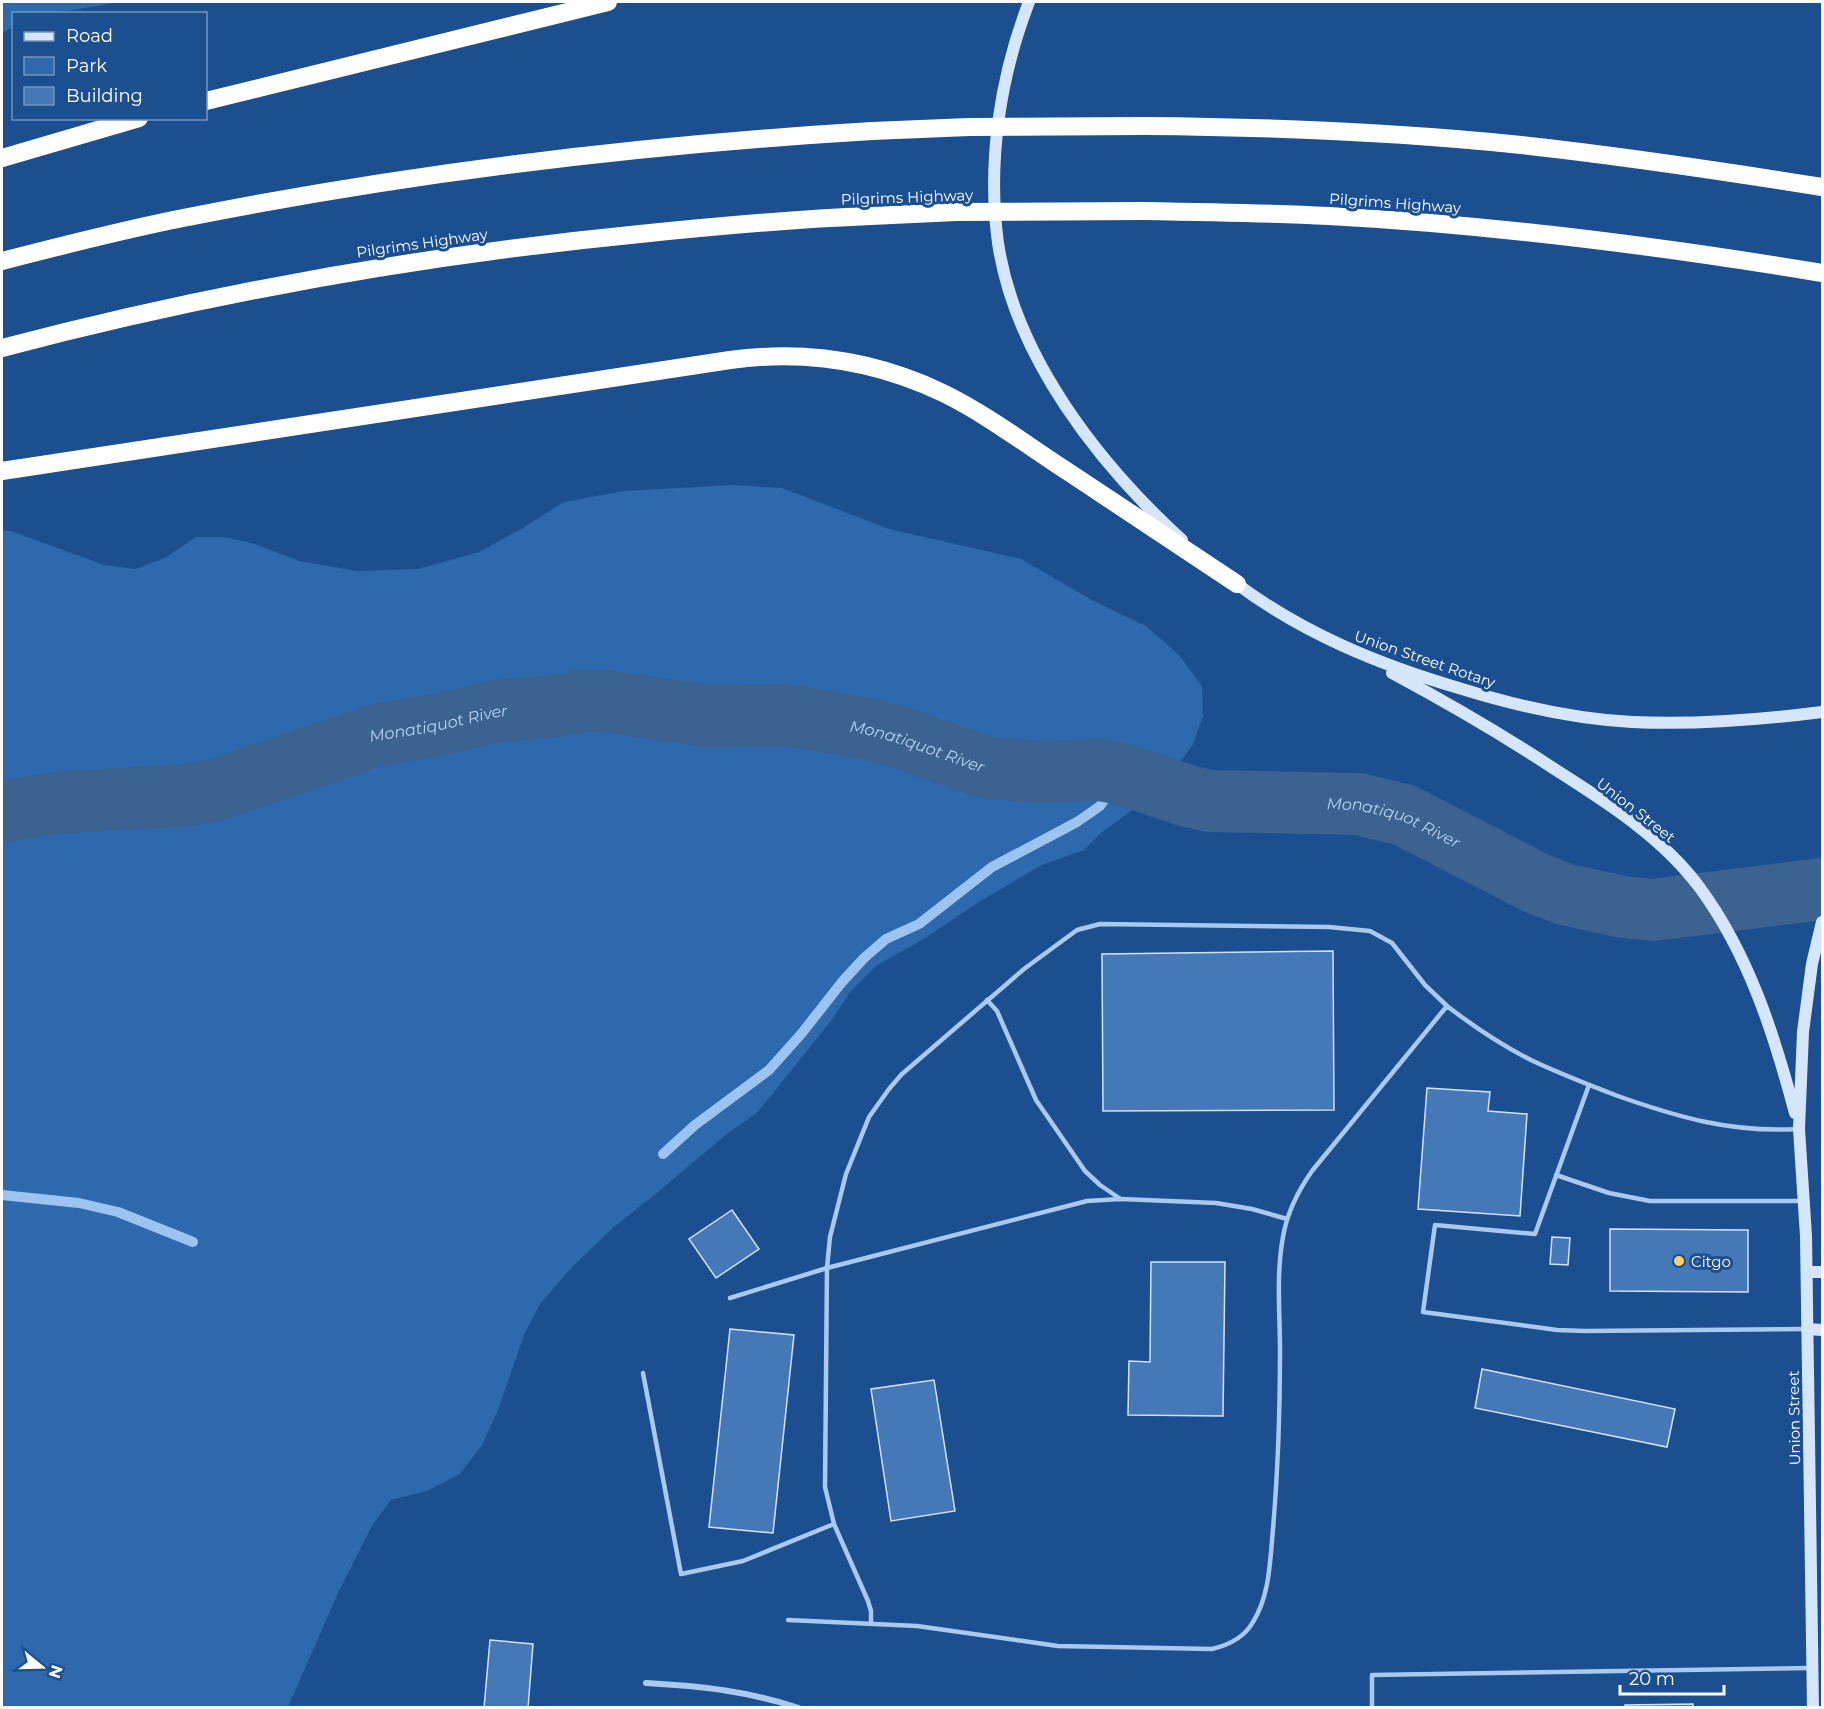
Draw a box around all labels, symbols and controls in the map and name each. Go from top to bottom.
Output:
legend [12,12,207,120]
text: Road [66,25,113,47]
text: Park [66,55,107,77]
text: Building [66,85,143,107]
street label: Pilgrims Highway [841,185,974,209]
street label: Pilgrims Highway [1328,189,1463,217]
street label: Pilgrims Highway [355,224,490,262]
street label: Union Street Rotary [1352,626,1499,692]
water label: Monatiquot River [368,701,509,745]
water label: Monatiquot River [848,716,988,776]
street label: Union Street [1593,773,1679,847]
water label: Monatiquot River [1326,794,1464,852]
place label: Citgo [1691,1252,1731,1271]
marker: Citgo [1672,1254,1686,1268]
street label: Union Street [1784,1370,1804,1466]
north arrow [12,1637,72,1697]
scale bar [1620,1658,1724,1696]
text: N [45,1663,67,1681]
text: 20 m [1629,1668,1675,1690]

